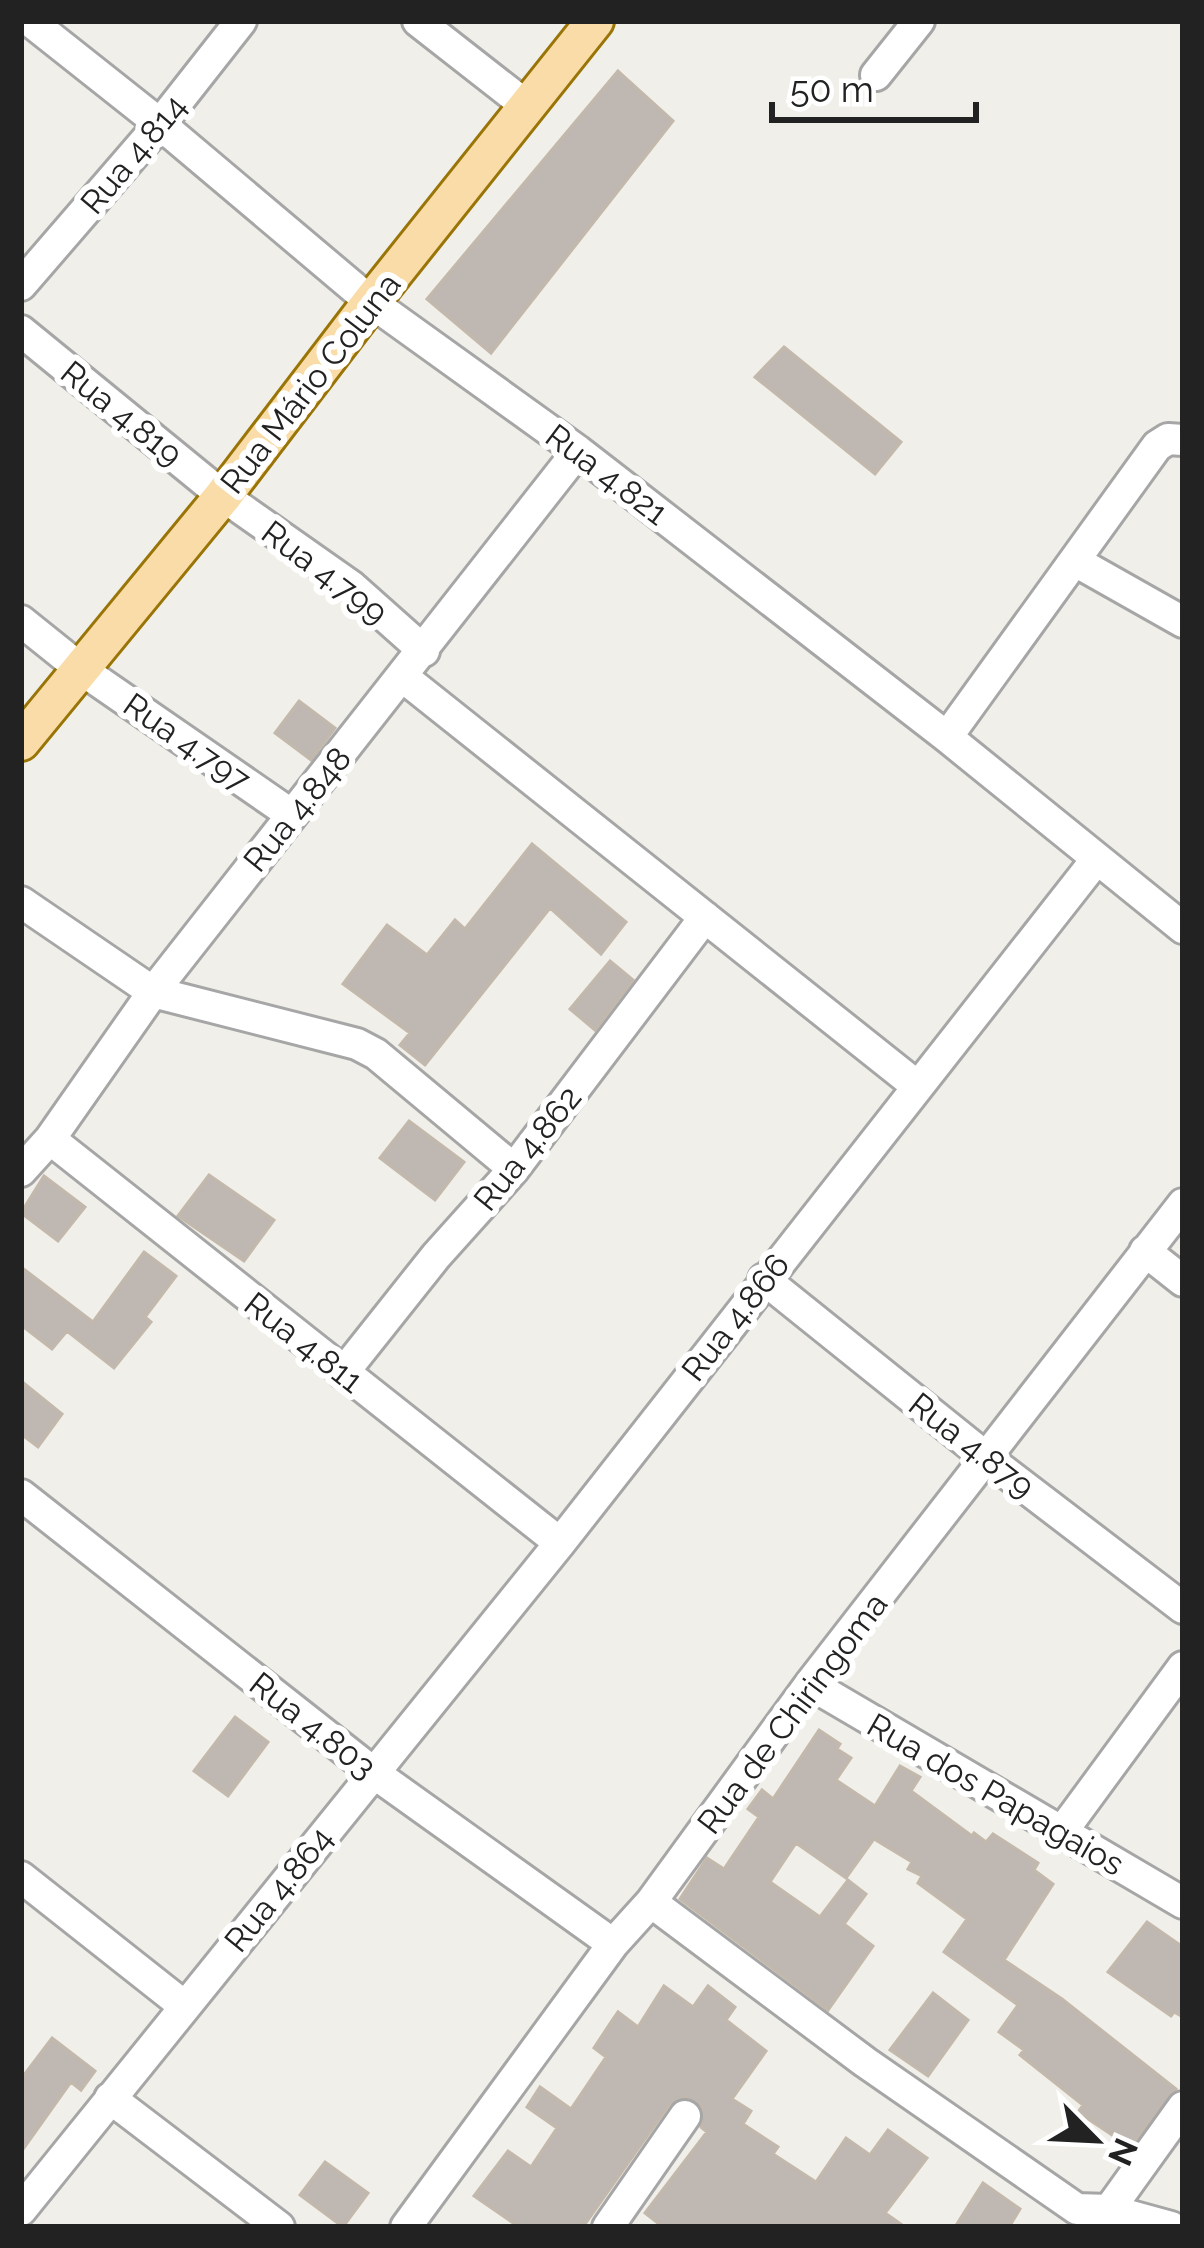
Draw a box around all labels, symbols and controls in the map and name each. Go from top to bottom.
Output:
scale bar [772,48,976,122]
text: 50 m [790,68,874,110]
street label: Rua 4.814 [72,87,194,222]
street label: Rua Mário Coluna [212,265,409,501]
street label: Rua 4.819 [53,353,190,474]
street label: Rua 4.821 [538,416,675,533]
street label: Rua 4.799 [254,513,395,632]
street label: Rua 4.797 [116,685,258,800]
street label: Rua 4.848 [235,739,359,879]
street label: Rua 4.862 [466,1078,589,1218]
street label: Rua 4.866 [674,1246,797,1389]
street label: Rua 4.811 [237,1284,371,1401]
street label: Rua 4.879 [901,1384,1042,1506]
street label: Rua de Chiringoma [689,1585,896,1841]
street label: Rua 4.803 [242,1664,383,1787]
street label: Rua dos Papagaios [861,1705,1131,1884]
street label: Rua 4.864 [216,1819,340,1960]
north arrow [1036,2080,1156,2200]
text: N [1100,2133,1146,2171]

